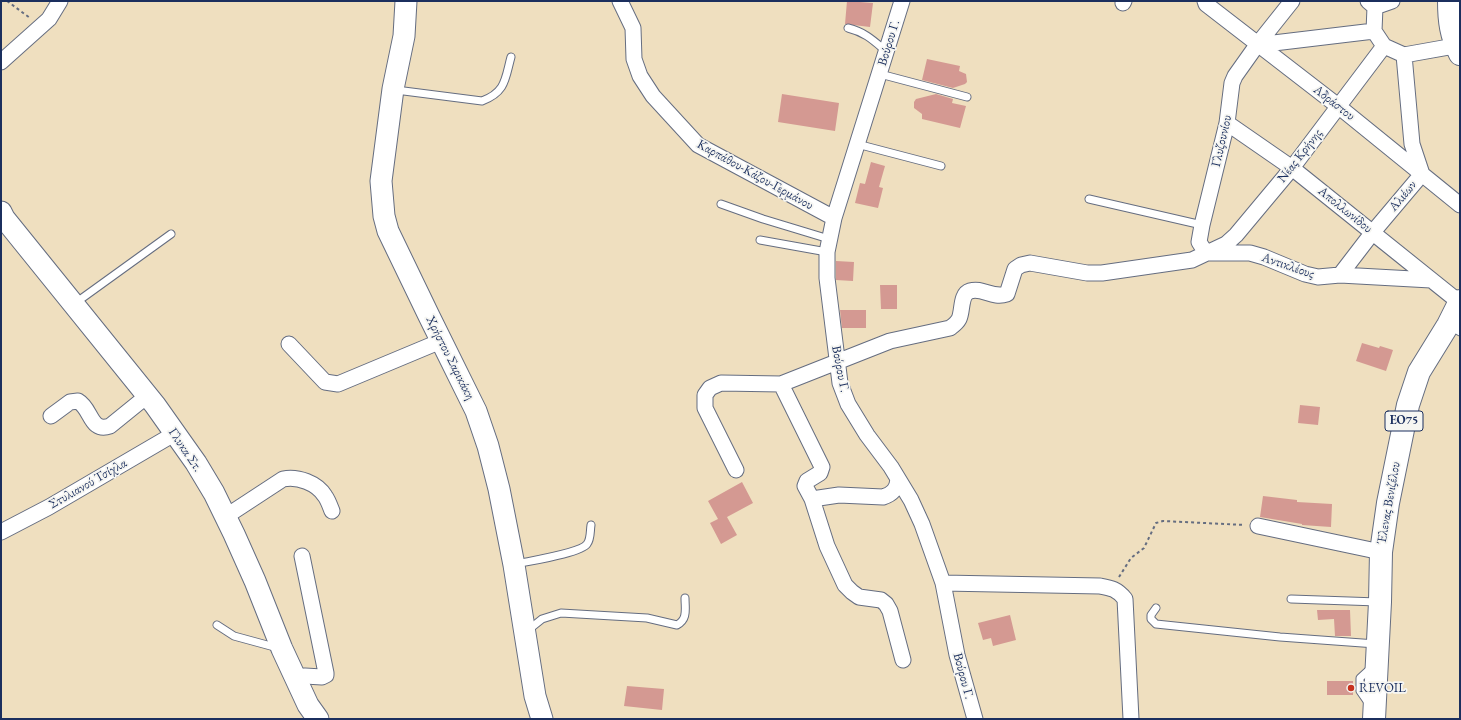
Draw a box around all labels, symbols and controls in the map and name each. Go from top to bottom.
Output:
street label: Βούρου Γ. [875,18,903,68]
street label: Αδράστου [1310,82,1358,124]
street label: Γλυζουνίου [1208,114,1236,168]
street label: Νέας Κρήνης [1274,126,1326,186]
street label: Καρπάθου-Κάζου-Γερμάνου [694,137,816,213]
street label: Αλιέων [1386,178,1420,214]
street label: Απολλωνίδου [1315,183,1375,237]
street label: Αντικλέους [1260,250,1316,282]
street label: Χρήστου Σαρικάκη [422,313,478,403]
street label: Βούρου Γ. [828,344,852,394]
road number: ΕΟ75 [1385,411,1423,431]
street label: Γλυκα Στ. [165,425,205,475]
street label: Στυλιανού Τσίχλα [46,455,130,513]
street label: Έλενας Βενιζέλου [1374,460,1404,546]
street label: Βούρου Γ. [949,651,977,701]
place label: REVOIL [1359,680,1406,696]
marker: REVOIL [1346,683,1356,693]

